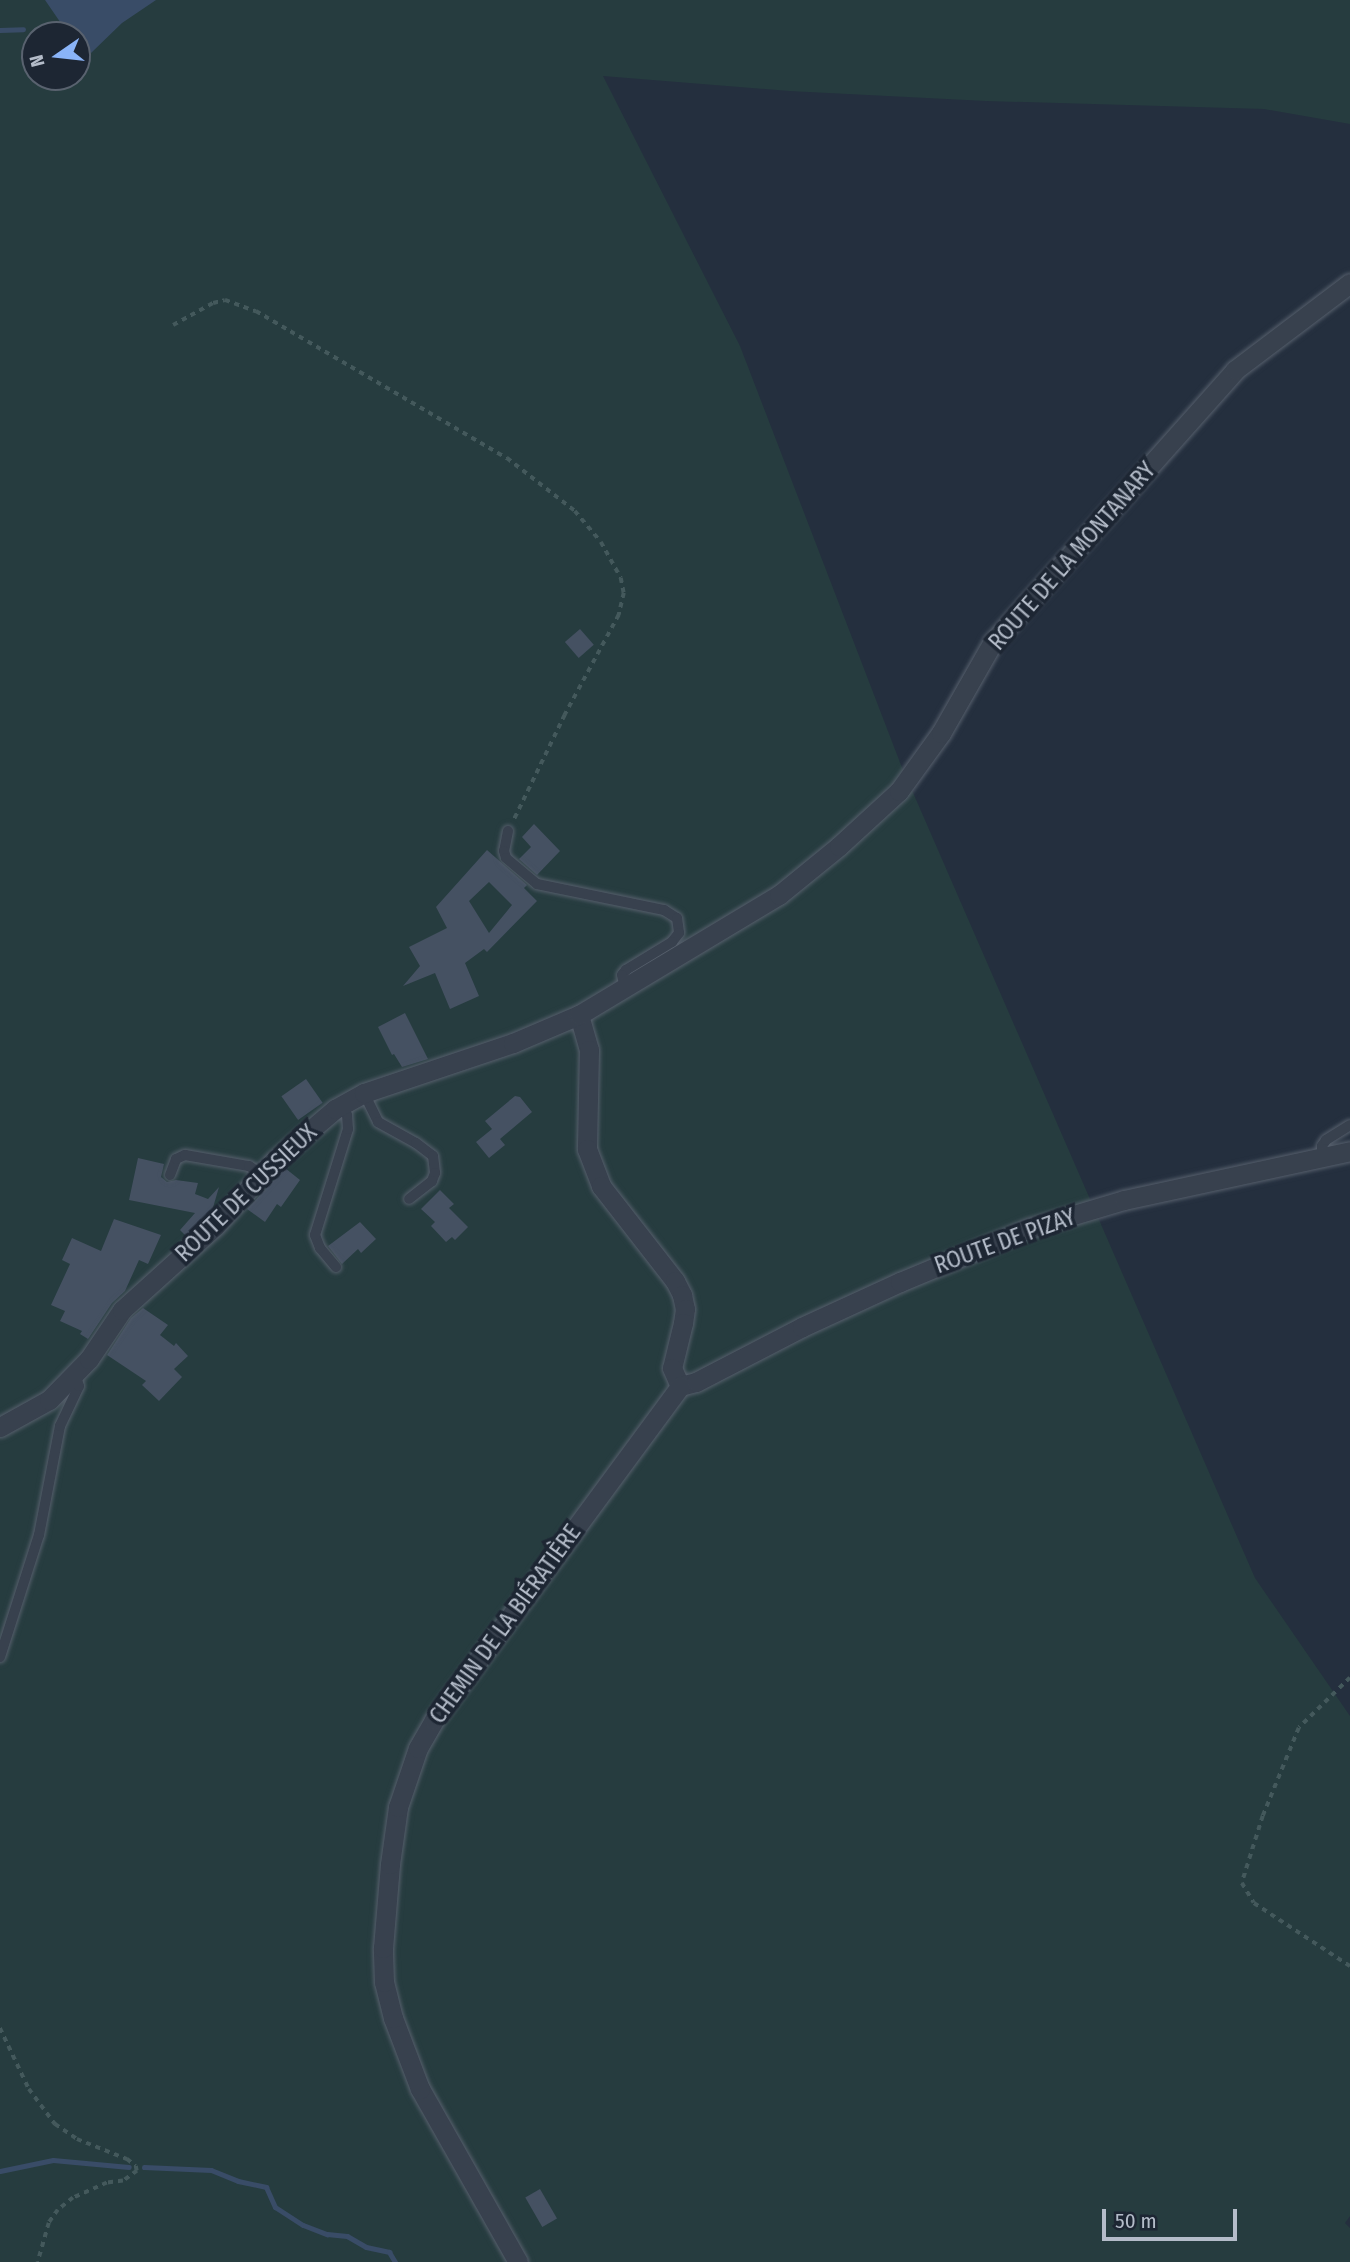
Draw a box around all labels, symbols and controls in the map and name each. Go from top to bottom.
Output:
north arrow [21,21,91,91]
text: N [25,52,50,69]
street label: ROUTE DE LA MONTANARY [983,456,1161,656]
street label: ROUTE DE CUSSIEUX [170,1119,322,1267]
street label: ROUTE DE PIZAY [931,1203,1079,1279]
street label: CHEMIN DE LA BIÉRATIÈRE [424,1519,586,1729]
scale bar [1105,2196,1240,2240]
text: 50 m [1115,2208,1157,2234]

